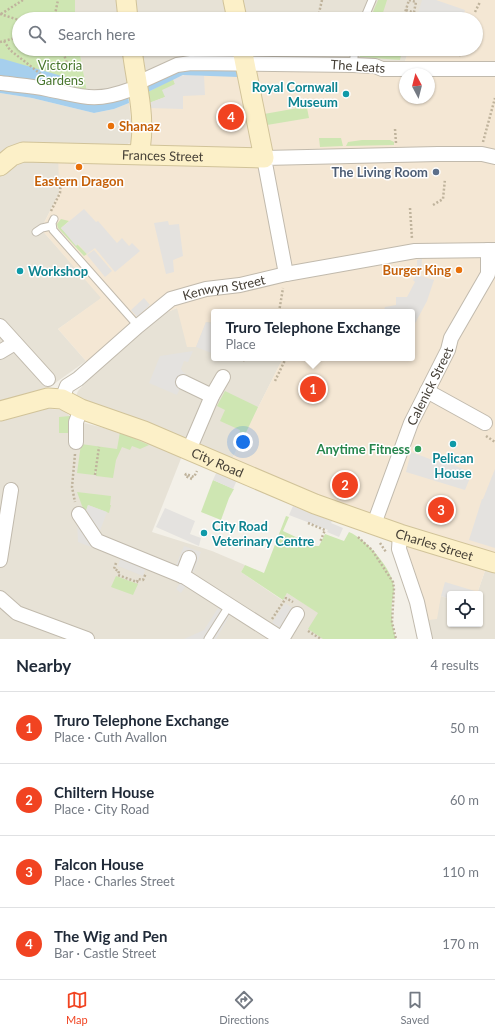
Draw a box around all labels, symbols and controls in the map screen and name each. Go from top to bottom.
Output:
search box [12,12,483,56]
icon: search [26,23,48,45]
text: Search here [58,25,135,43]
street label: The Leats [330,56,386,76]
park label: Victoria Gardens [36,57,84,88]
north arrow [399,68,435,104]
place label: Royal Cornwall Museum [252,79,338,110]
marker: Royal Cornwall Museum [341,89,351,99]
pin: 4 [218,102,244,132]
place label: Shanaz [119,118,160,134]
marker: Shanaz [106,121,116,131]
street label: Frances Street [122,146,204,164]
marker: Eastern Dragon [74,162,84,172]
place label: The Living Room [332,164,428,180]
marker: The Living Room [431,167,441,177]
place label: Eastern Dragon [34,173,124,189]
place label: Burger King [383,262,451,278]
place label: Workshop [28,263,88,279]
marker: Burger King [454,265,464,275]
marker: Workshop [15,266,25,276]
street label: Kenwyn Street [181,271,267,303]
popup [211,309,415,361]
text: Truro Telephone Exchange [225,318,401,336]
text: Place [225,336,256,352]
street label: Calenick Street [403,345,456,428]
pin: 1 [300,374,326,404]
your location [233,432,253,452]
marker: Pelican House [448,439,458,449]
place label: Anytime Fitness [315,441,410,457]
street label: City Road [189,444,246,481]
marker: Anytime Fitness [413,444,423,454]
place label: Pelican House [432,450,474,481]
pin: 2 [332,470,358,500]
pin: 3 [428,495,454,525]
place label: City Road Veterinary Centre [211,518,314,549]
street label: Charles Street [394,525,475,564]
marker: City Road Veterinary Centre [199,528,209,538]
map controls [447,591,483,627]
button: locate [447,591,483,627]
text: Nearby [16,655,71,676]
text: 4 results [431,657,479,673]
text: Truro Telephone Exchange [54,711,229,729]
text: 1 [25,720,33,736]
text: 50 m [450,720,479,736]
text: Place · Cuth Avallon [54,729,167,745]
text: Chiltern House [54,783,154,801]
text: 2 [25,792,33,808]
text: 60 m [450,792,479,808]
text: Place · City Road [54,801,149,817]
text: Falcon House [54,855,144,873]
text: 3 [25,864,33,880]
text: 110 m [442,864,479,880]
text: Place · Charles Street [54,873,175,889]
text: The Wig and Pen [54,927,168,945]
text: 4 [25,936,33,952]
text: 170 m [442,936,479,952]
text: Bar · Castle Street [54,945,156,961]
tab: Map [66,989,88,1026]
tab: Directions [219,989,269,1026]
tab: Saved [400,989,429,1026]

